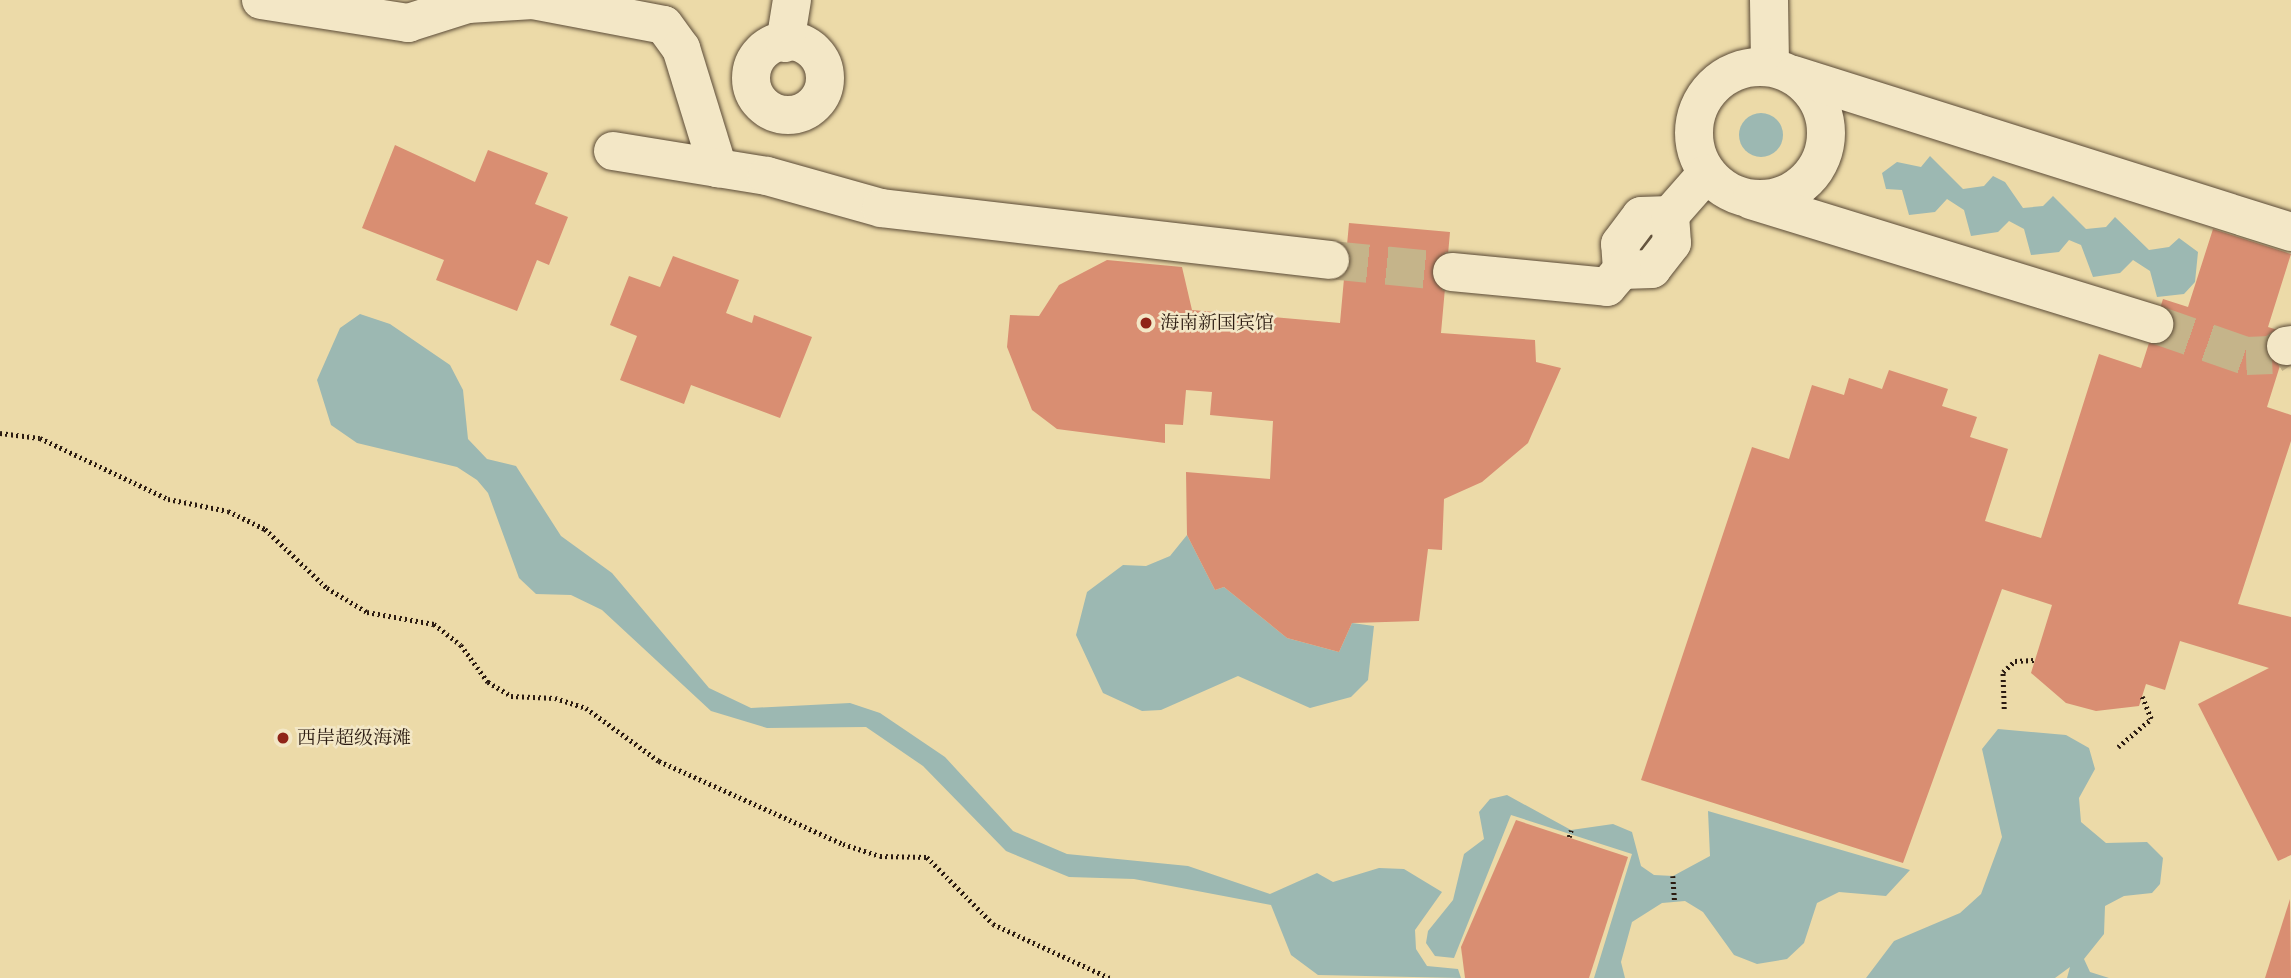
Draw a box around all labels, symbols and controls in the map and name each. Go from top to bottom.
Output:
place label: 海南新国宾馆 [1160,312,1274,334]
marker: 海南新国宾馆 [1138,315,1154,331]
place label: 西岸超级海滩 [297,727,411,749]
marker: 西岸超级海滩 [275,730,291,746]

